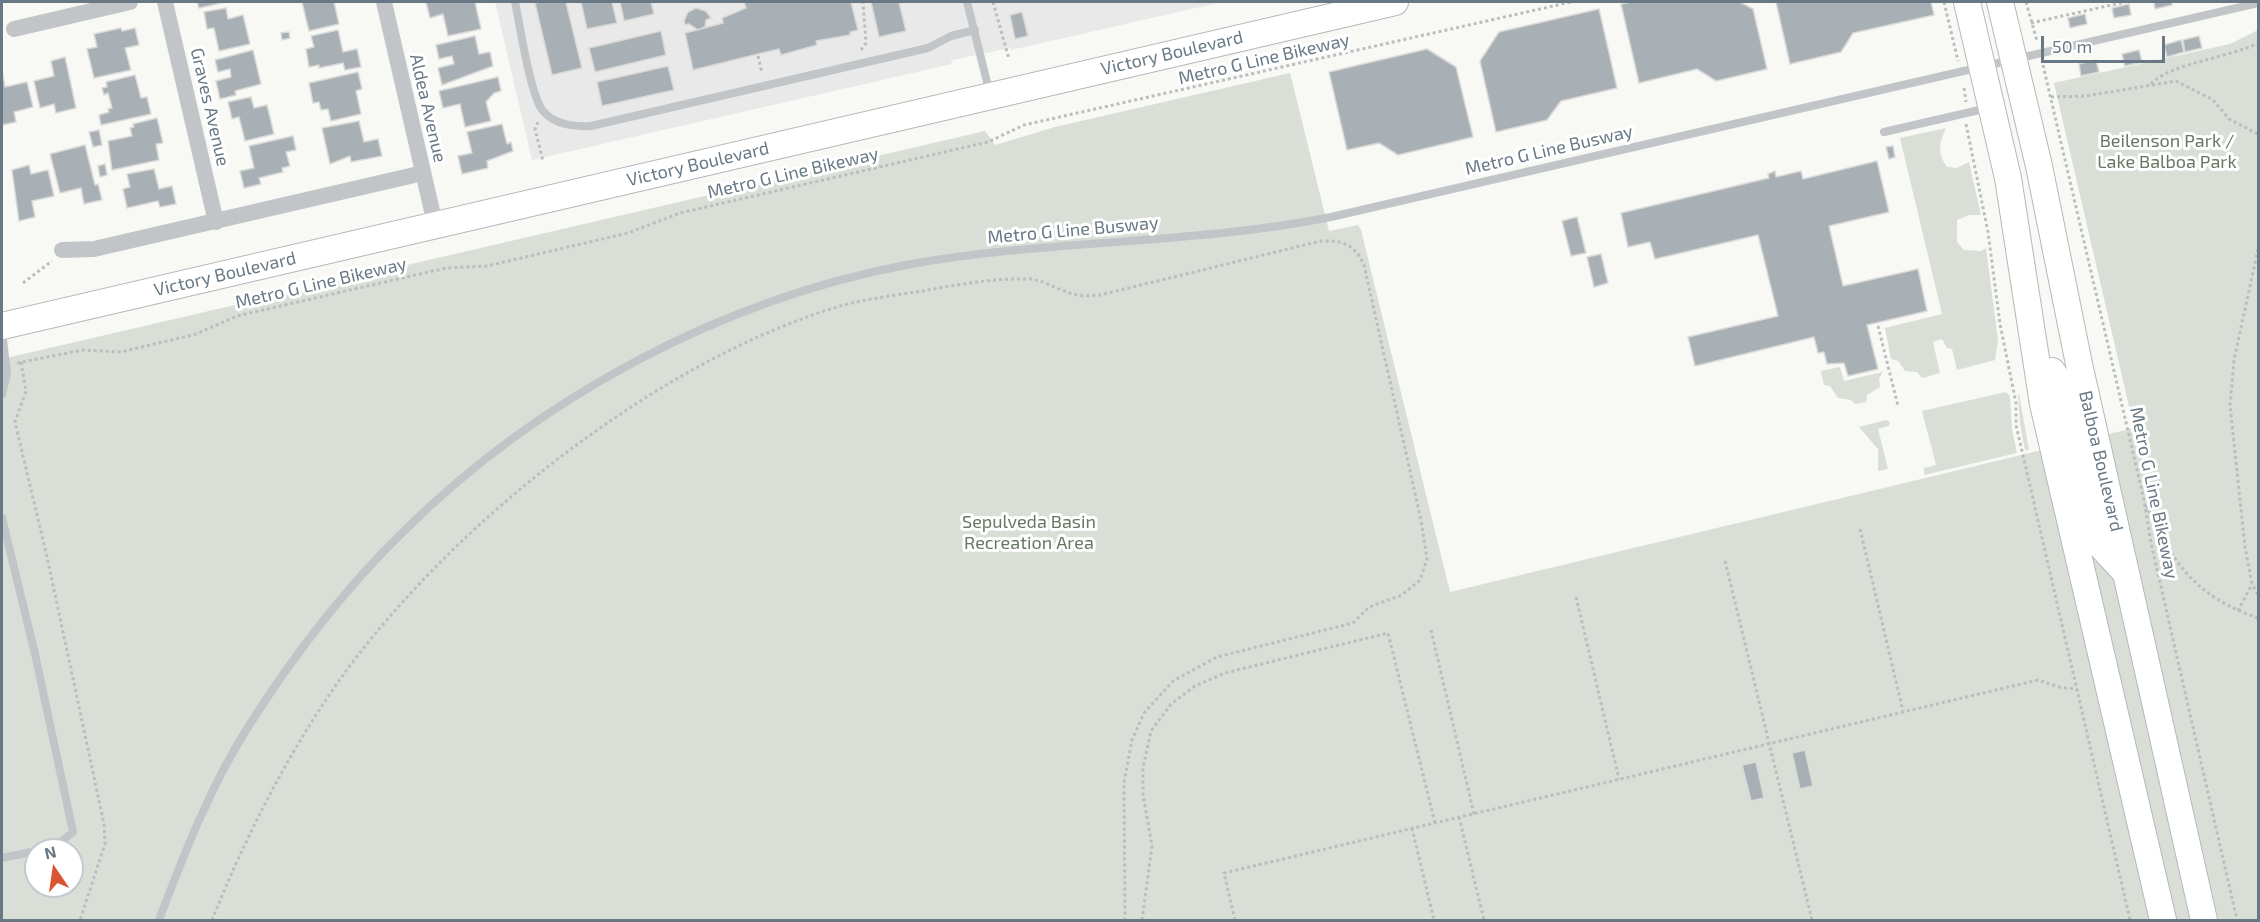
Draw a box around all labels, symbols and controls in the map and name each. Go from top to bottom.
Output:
scale bar [2044,24,2168,62]
street label: Victory Boulevard [1099,26,1245,80]
street label: Metro G Line Bikeway [1176,29,1352,89]
text: 50 m [2052,35,2092,57]
street label: Graves Avenue [186,46,234,168]
street label: Aldea Avenue [405,52,451,164]
street label: Metro G Line Busway [1463,120,1635,180]
park label: Beilenson Park / Lake Balboa Park [2097,130,2237,172]
street label: Victory Boulevard [625,137,771,191]
street label: Metro G Line Bikeway [705,143,881,203]
street label: Metro G Line Busway [987,212,1159,248]
street label: Victory Boulevard [152,247,298,301]
street label: Metro G Line Bikeway [233,253,409,313]
street label: Balboa Boulevard [2074,388,2128,534]
street label: Metro G Line Bikeway [2125,405,2183,581]
park label: Sepulveda Basin Recreation Area [962,511,1096,554]
north arrow [24,838,84,898]
text: N [43,841,58,862]

